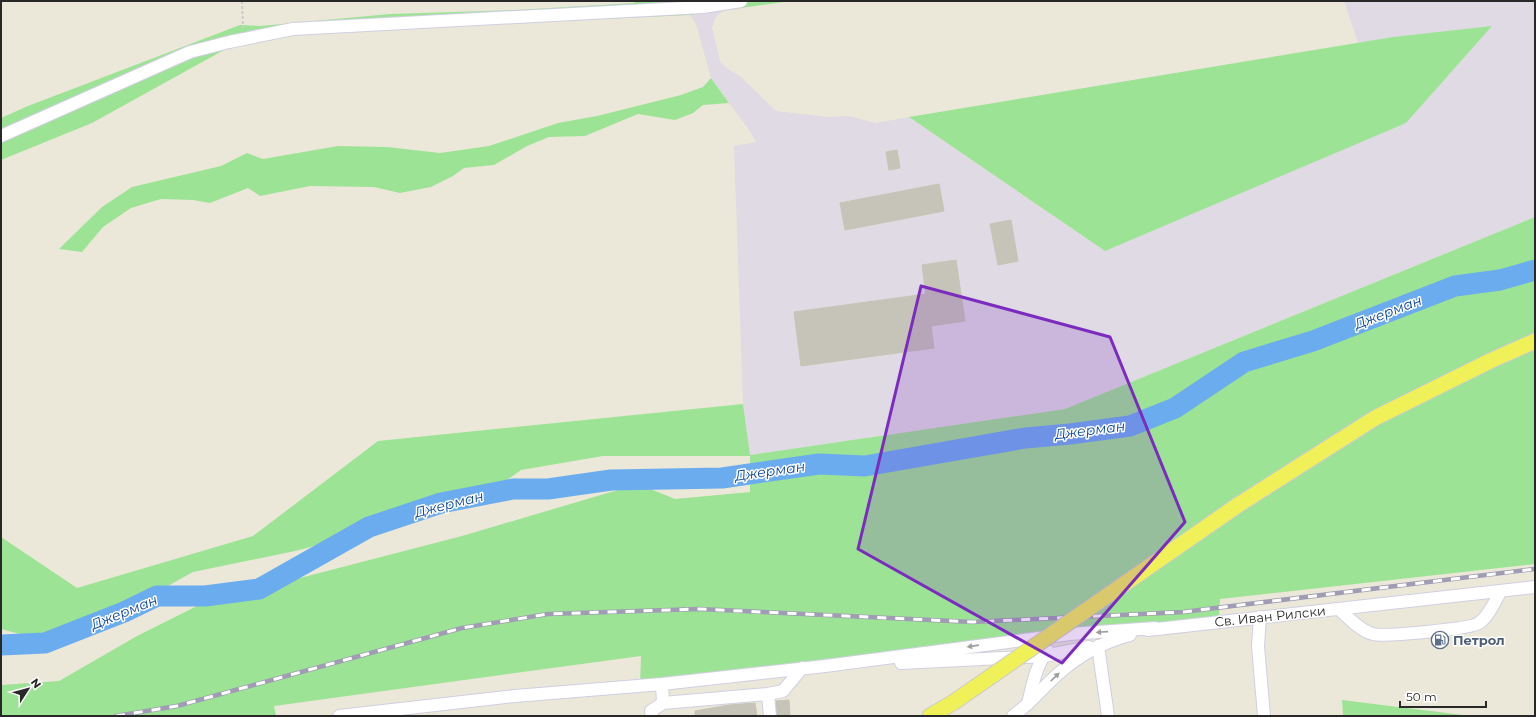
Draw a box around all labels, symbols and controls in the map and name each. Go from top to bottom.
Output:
water label: Джерман [1350,291,1424,334]
water label: Джерман [1052,417,1126,443]
water label: Джерман [732,457,806,485]
water label: Джерман [411,487,485,522]
water label: Джерман [86,590,160,634]
street label: Св. Иван Рилски [1214,602,1326,630]
one-way arrow [1096,629,1108,636]
fuel station icon: Петрол [1430,630,1450,650]
place label: Петрол [1453,632,1505,648]
one-way arrow [967,643,979,649]
north arrow [8,669,48,709]
one-way arrow [1050,672,1060,682]
text: N [28,675,44,691]
scale bar [1400,683,1486,709]
text: 50 m [1406,689,1437,704]

